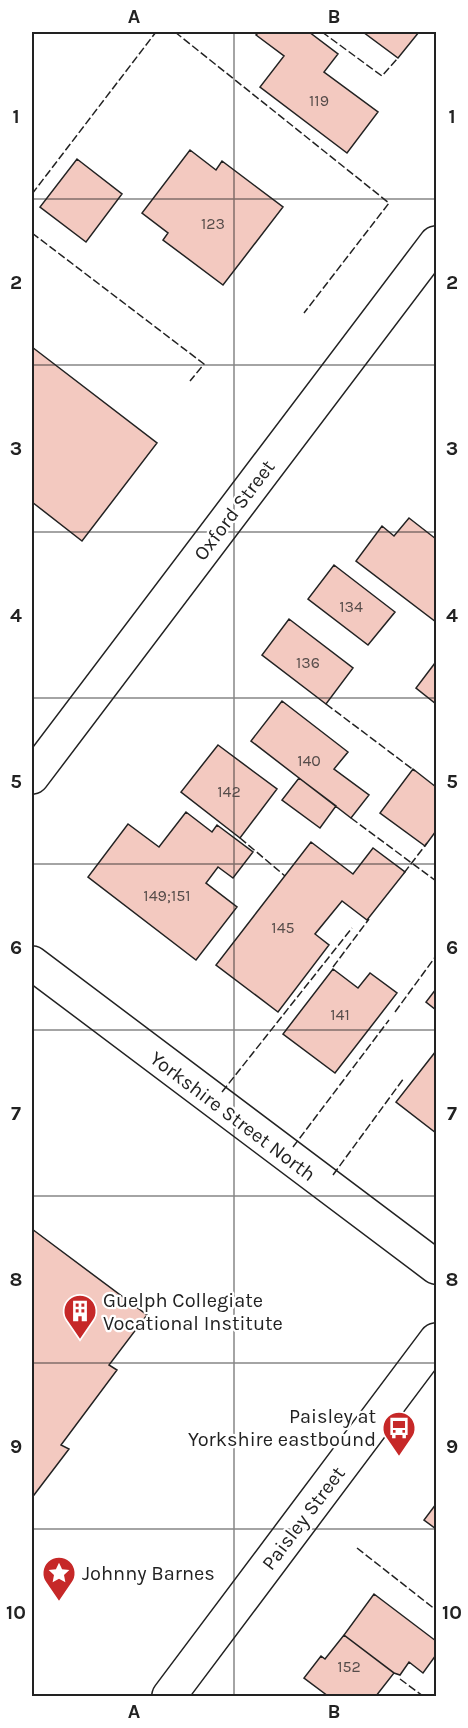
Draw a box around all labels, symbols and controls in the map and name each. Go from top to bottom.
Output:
text: A [128,5,141,28]
text: B [328,5,340,28]
house number: 119 [309,91,329,110]
text: 1 [12,105,20,128]
text: 1 [448,105,456,128]
house number: 123 [201,214,225,233]
text: 2 [10,271,22,294]
text: 2 [446,271,458,294]
text: 3 [10,437,22,460]
text: 3 [446,437,458,460]
street label: Oxford Street [189,455,280,565]
house number: 134 [339,597,363,616]
text: 4 [10,604,22,627]
text: 4 [446,604,458,627]
house number: 136 [296,653,320,672]
house number: 140 [297,751,321,770]
text: 5 [10,770,22,793]
text: 5 [446,770,458,793]
house number: 142 [217,782,241,801]
house number: 149;151 [143,886,191,905]
house number: 145 [271,918,295,937]
text: 6 [10,936,22,959]
text: 6 [446,936,458,959]
house number: 141 [330,1005,350,1024]
street label: Yorkshire Street North [146,1047,320,1186]
text: 7 [11,1102,21,1125]
text: 7 [447,1102,457,1125]
text: 8 [10,1268,22,1291]
text: 8 [446,1268,458,1291]
place label: Guelph Collegiate Vocational Institute [103,1289,283,1335]
building icon: Guelph Collegiate Vocational Institute [62,1293,98,1340]
place label: Paisley at Yorkshire eastbound [188,1405,376,1451]
bus stop icon: Paisley at Yorkshire eastbound [381,1410,417,1457]
text: 9 [10,1435,22,1458]
text: 9 [446,1435,458,1458]
street label: Paisley Street [257,1462,350,1574]
place icon: Johnny Barnes [41,1555,77,1602]
place label: Johnny Barnes [82,1562,215,1585]
text: 10 [6,1601,26,1624]
text: 10 [442,1601,462,1624]
house number: 152 [337,1657,361,1676]
text: A [128,1700,141,1723]
text: B [328,1700,340,1723]

